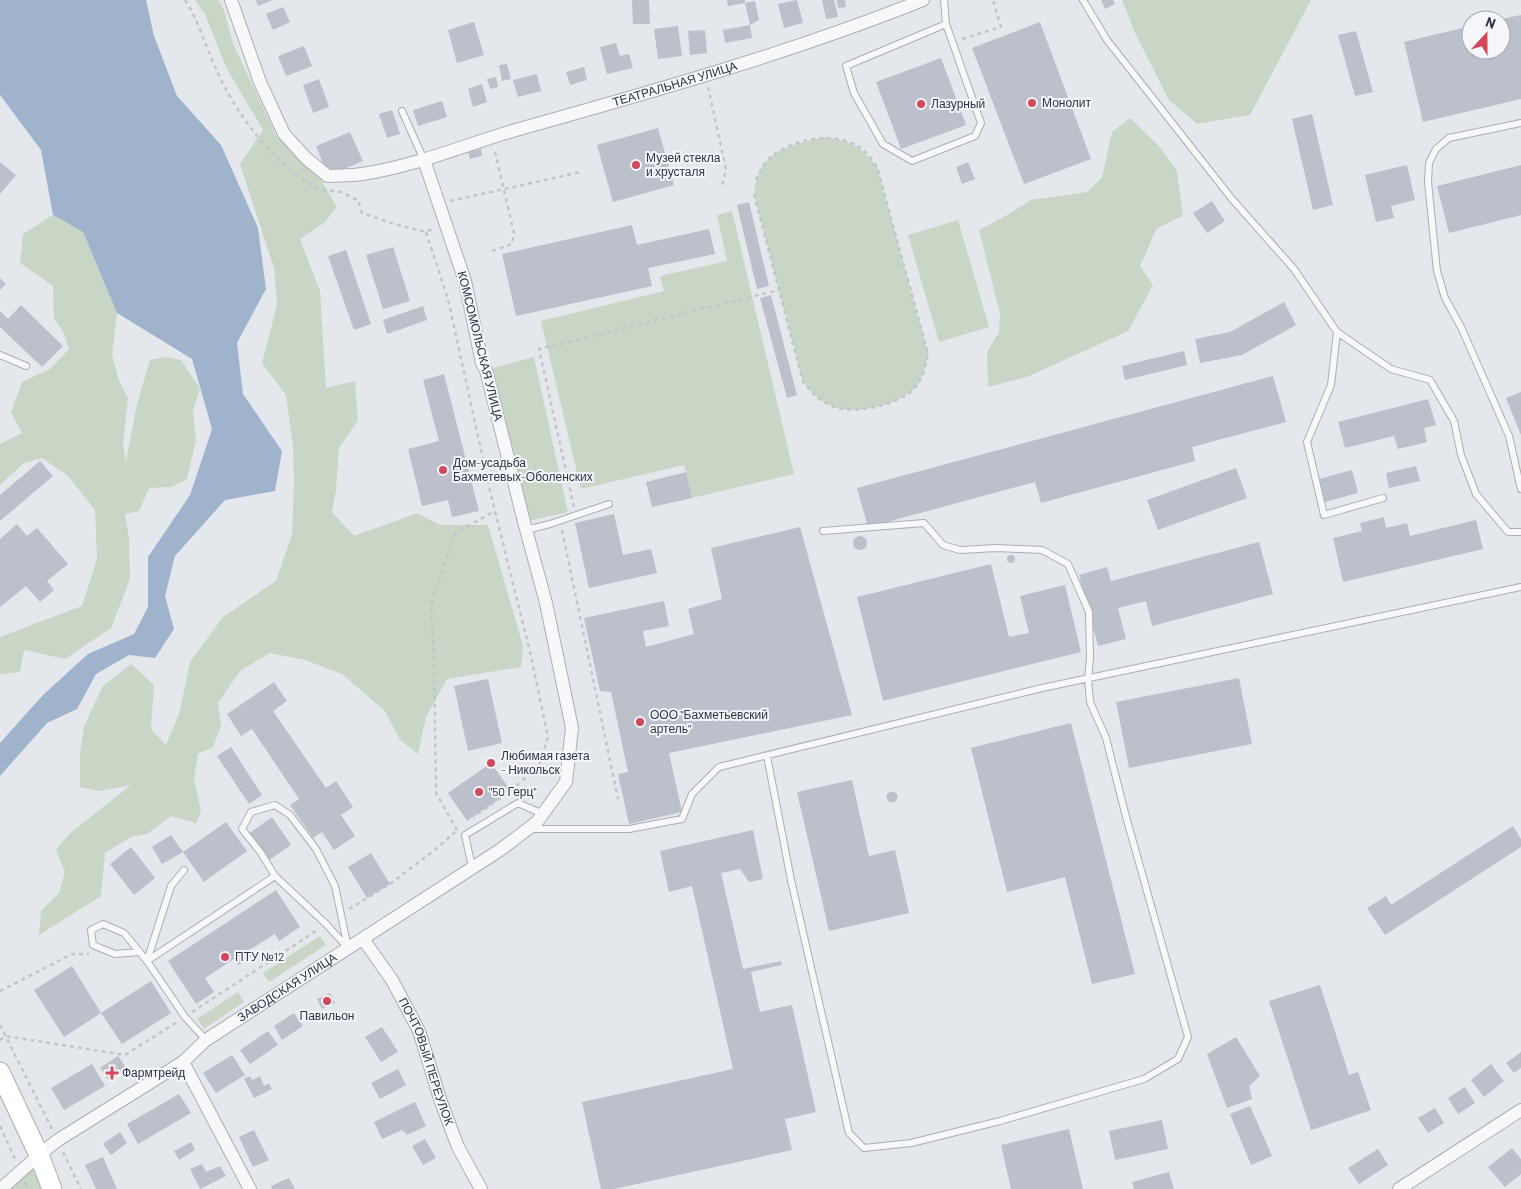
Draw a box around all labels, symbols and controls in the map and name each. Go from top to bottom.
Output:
north arrow [1461,10,1511,60]
text: N [1483,13,1498,32]
street label: ТЕАТРАЛЬНАЯ УЛИЦА [611,58,739,108]
place label: Монолит [1042,95,1092,109]
place label: Лазурный [931,96,985,111]
marker: Монолит [1026,97,1038,109]
marker: Лазурный [915,98,927,110]
place label: Музей стекла и хрусталя [646,150,721,179]
marker: Музей стекла и хрусталя [630,159,642,171]
street label: КОМСОМОЛЬСКАЯ УЛИЦА [455,269,506,422]
place label: Дом-усадьба Бахметевых-Оболенских [453,455,593,483]
marker: Дом-усадьба Бахметевых-Оболенских [437,464,449,476]
place label: ООО "Бахметьевский артель" [650,707,768,736]
marker: ООО "Бахметьевский артель" [634,716,646,728]
place label: Любимая газета - Никольск [501,748,590,776]
marker: Любимая газета - Никольск [485,757,497,769]
place label: "50 Герц" [489,784,537,799]
marker: "50 Герц" [473,786,485,798]
street label: ЗАВОДСКАЯ УЛИЦА [234,949,339,1024]
place label: ПТУ №12 [235,949,284,963]
marker: ПТУ №12 [219,951,231,963]
marker: Павильон [321,995,333,1007]
street label: ПОЧТОВЫЙ ПЕРЕУЛОК [397,995,457,1127]
place label: Павильон [300,1008,354,1022]
place label: Фармтрейд [122,1065,185,1080]
marker: Фармтрейд [106,1067,118,1079]

